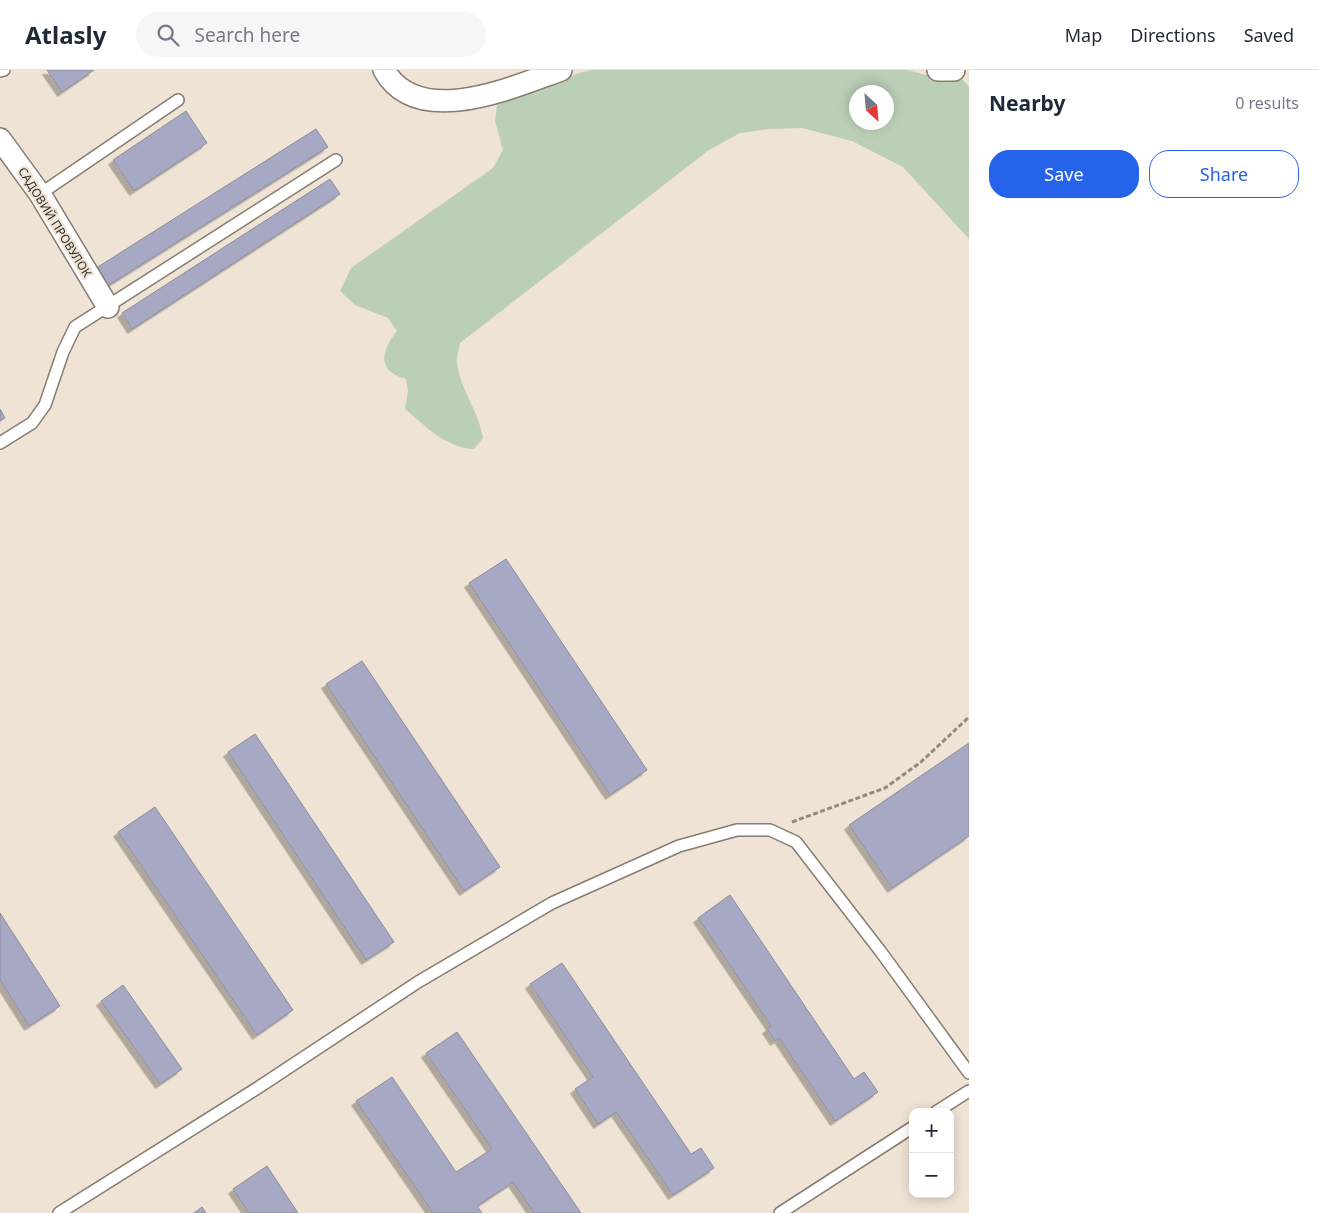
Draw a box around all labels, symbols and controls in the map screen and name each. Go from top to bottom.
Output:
search box [136,12,486,57]
text: Atlasly [25,18,106,51]
icon: search [154,21,182,49]
text: Search here [194,22,300,48]
text: Map [1065,23,1102,47]
text: Directions [1130,23,1216,47]
text: Saved [1244,23,1294,47]
north arrow [849,85,894,130]
text: Nearby [989,89,1065,117]
text: 0 results [1235,92,1299,114]
button: Save [989,150,1139,198]
button: Share [1149,150,1299,198]
street label: САДОВИЙ ПРОВУЛОК [14,164,96,281]
map controls [909,1108,954,1198]
button: + [909,1108,954,1153]
button: − [909,1153,954,1198]

